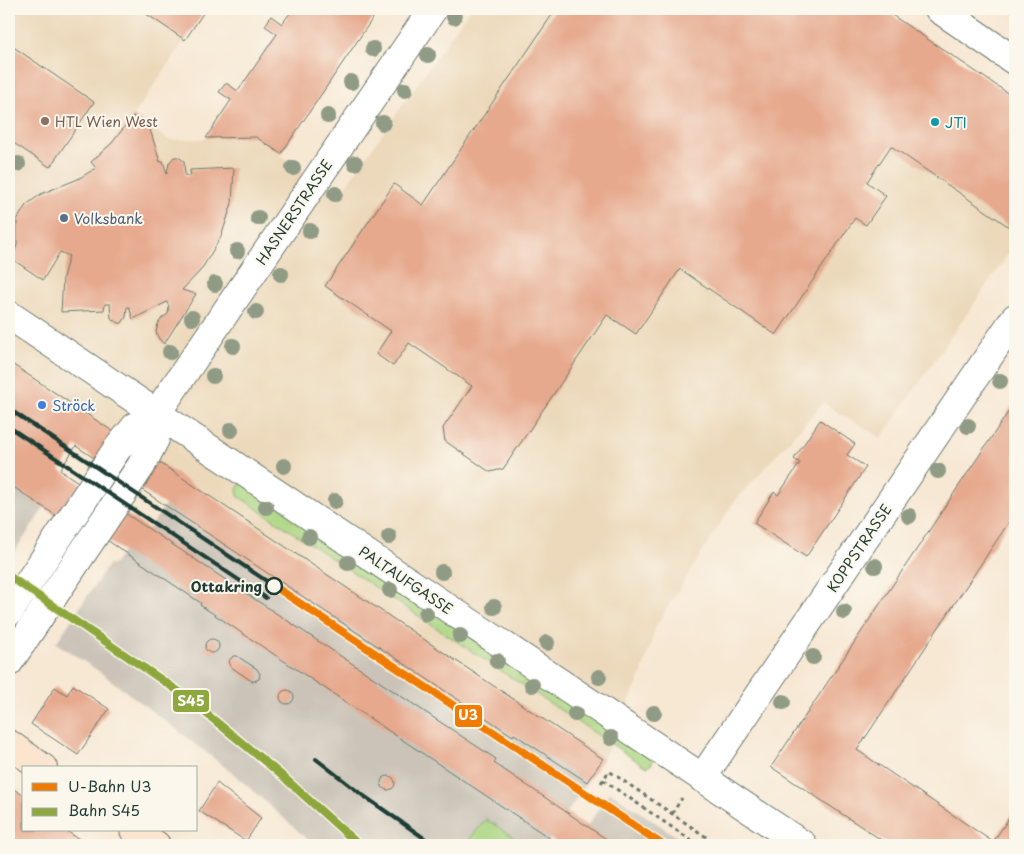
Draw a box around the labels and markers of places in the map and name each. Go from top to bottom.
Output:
place label: HTL Wien West [55,111,158,132]
place label: JTI [945,112,967,133]
marker: HTL Wien West [39,115,51,127]
marker: JTI [929,116,941,128]
place label: Volksbank [74,208,143,229]
marker: Volksbank [58,212,70,224]
place label: Ströck [52,395,95,416]
marker: Ströck [36,399,48,411]
place label: Ottakring [191,576,262,597]
marker: Ottakring [265,577,283,595]

